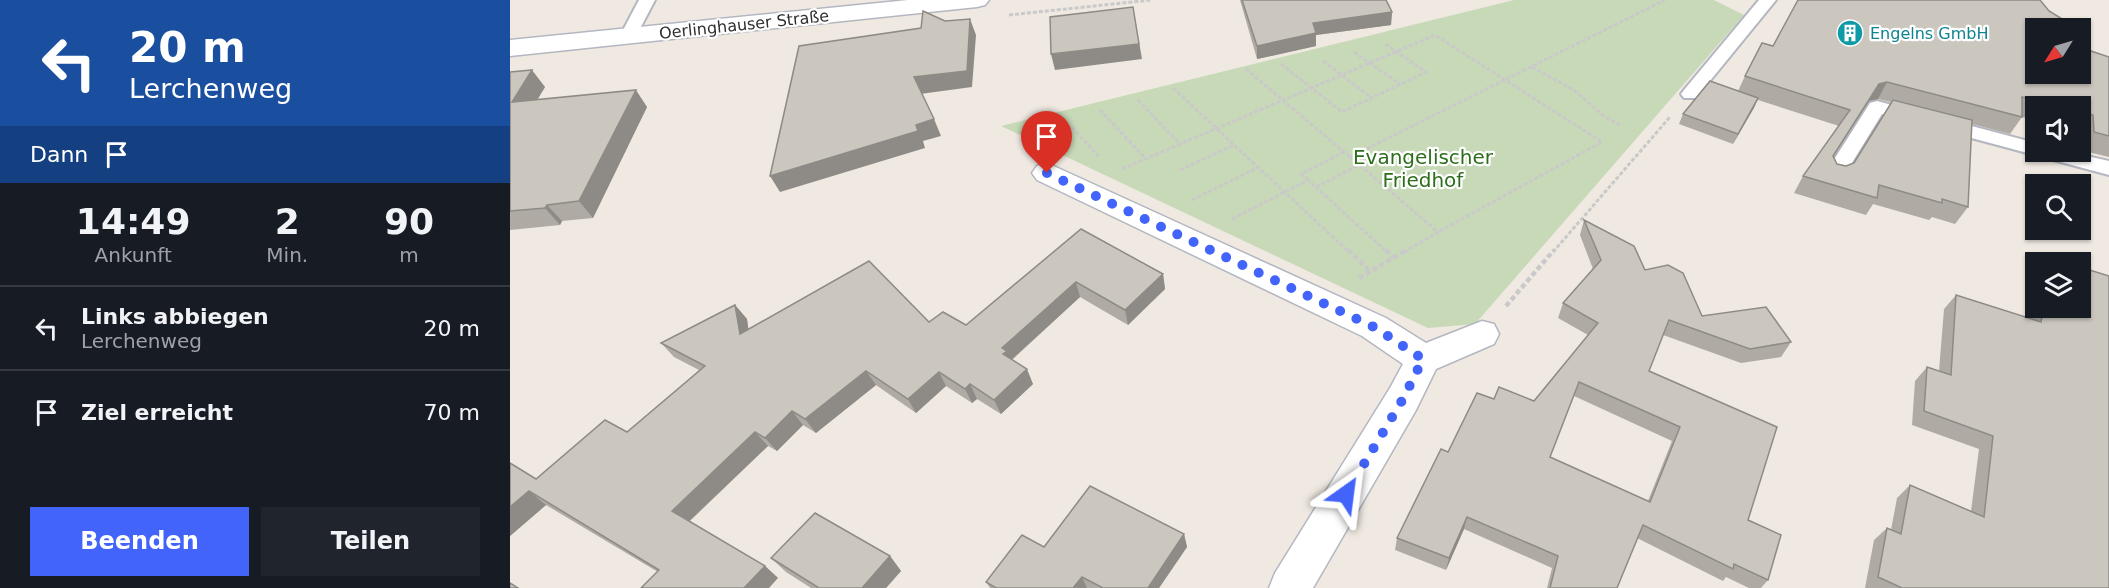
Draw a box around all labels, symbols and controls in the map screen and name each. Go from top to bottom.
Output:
street label: Oerlinghauser Straße [658,6,830,43]
building icon: Engelns GmbH [1835,18,1865,48]
north arrow [2025,18,2091,84]
map controls [2025,18,2091,318]
text: 20 m [129,23,246,72]
icon: left [30,24,108,102]
place label: Engelns GmbH [1870,24,1988,43]
text: Lerchenweg [129,73,292,104]
button: sound [2025,96,2091,162]
pin [1021,111,1072,173]
icon: arrive [1030,120,1063,153]
icon: arrive [100,138,133,171]
text: Dann [30,142,88,167]
park label: Evangelischer Friedhof [1353,145,1494,192]
button: search [2025,174,2091,240]
text: 14:49 [76,201,190,242]
text: 2 [275,201,300,242]
text: 90 [384,201,434,242]
text: Ankunft [95,243,172,267]
text: Min. [266,243,308,267]
text: m [399,243,419,267]
button: layers [2025,252,2091,318]
text: Links abbiegen [81,304,269,329]
icon: left [30,312,63,345]
text: 20 m [424,316,480,341]
text: Lerchenweg [81,329,202,353]
icon: arrive [30,396,63,429]
text: Ziel erreicht [81,400,233,425]
text: 70 m [424,400,480,425]
position arrow [1314,462,1378,526]
button: Beenden [30,507,249,576]
button: Teilen [261,507,480,576]

